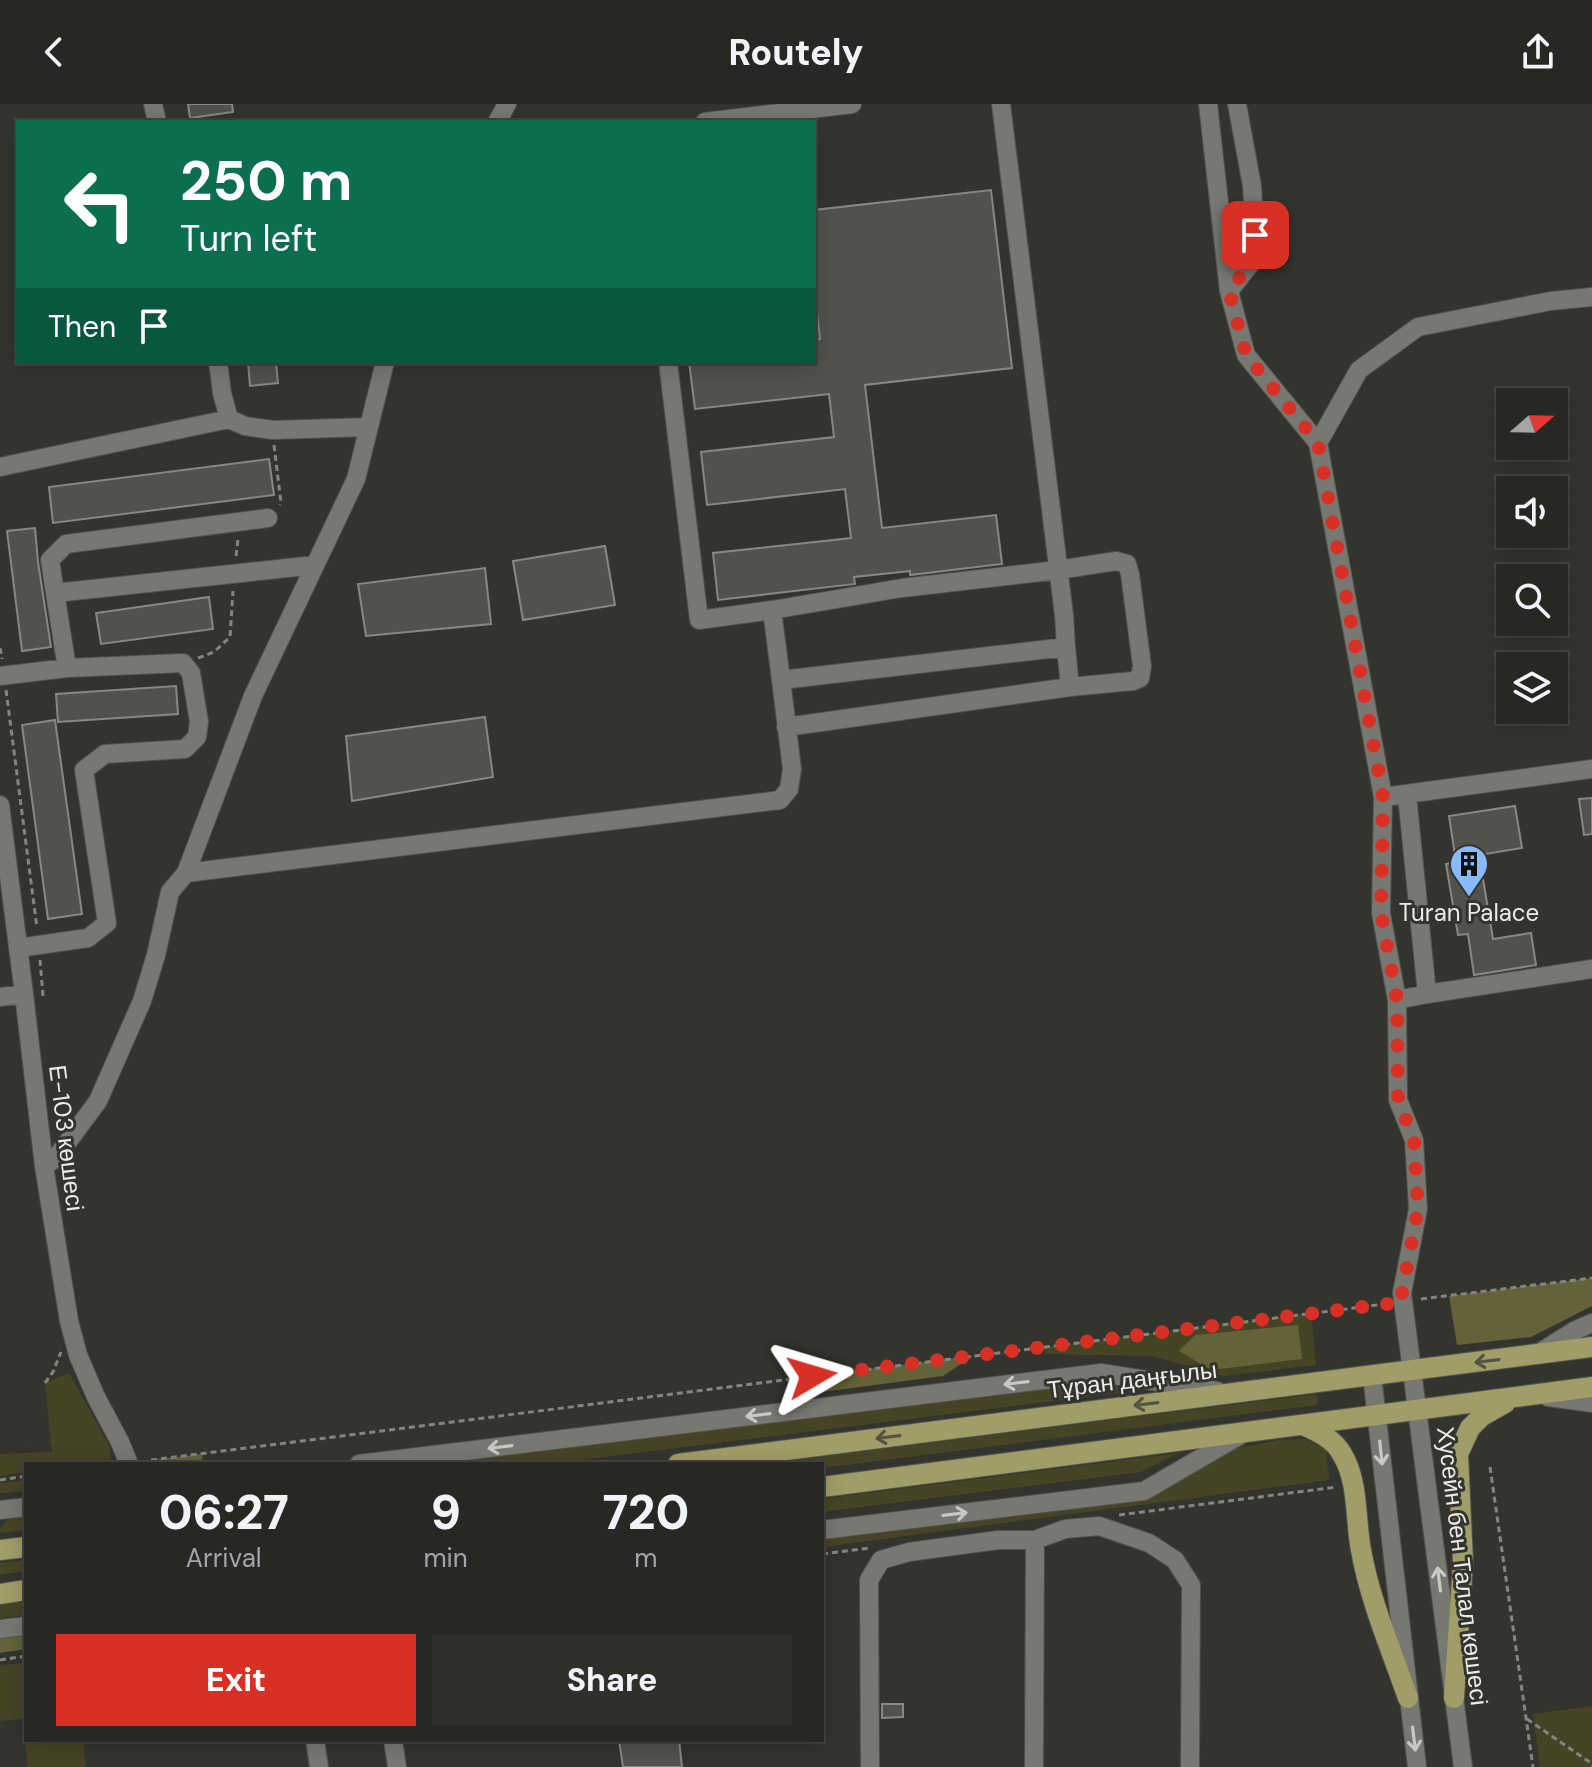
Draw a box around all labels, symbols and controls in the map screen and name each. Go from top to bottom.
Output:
text: Routely [729,29,863,76]
icon: back [32,30,76,74]
icon: share [1516,30,1560,74]
text: 250 m [180,144,352,217]
icon: left [48,152,152,256]
pin [1221,201,1289,269]
icon: arrive [1233,213,1277,257]
text: Turn left [180,215,317,262]
icon: arrive [132,304,176,348]
text: Then [48,307,116,346]
north arrow [1496,388,1568,460]
map controls [1496,388,1568,724]
button: sound [1496,476,1568,548]
button: search [1496,564,1568,636]
button: layers [1496,652,1568,724]
building icon: Turan Palace [1448,843,1490,898]
place label: Turan Palace [1399,897,1539,928]
street label: Е-103 көшесі [42,1063,91,1213]
position arrow [770,1334,854,1418]
street label: Тұран даңғылы [1045,1354,1219,1405]
one-way arrow [1475,1354,1500,1369]
one-way arrow [1003,1376,1030,1391]
one-way arrow [1133,1397,1160,1412]
one-way arrow [746,1408,771,1423]
street label: Хусейн бен Талал көшесі [1430,1425,1495,1707]
one-way arrow [876,1430,901,1445]
one-way arrow [487,1439,514,1454]
one-way arrow [1374,1439,1389,1466]
text: 06:27 [159,1481,289,1544]
text: 9 [430,1481,461,1544]
text: 720 [602,1481,689,1544]
one-way arrow [941,1506,968,1521]
text: Arrival [186,1541,262,1575]
text: min [423,1541,468,1575]
text: m [634,1541,657,1575]
one-way arrow [1432,1566,1447,1592]
button: Exit [56,1634,416,1726]
button: Share [432,1634,792,1726]
one-way arrow [1407,1726,1422,1751]

